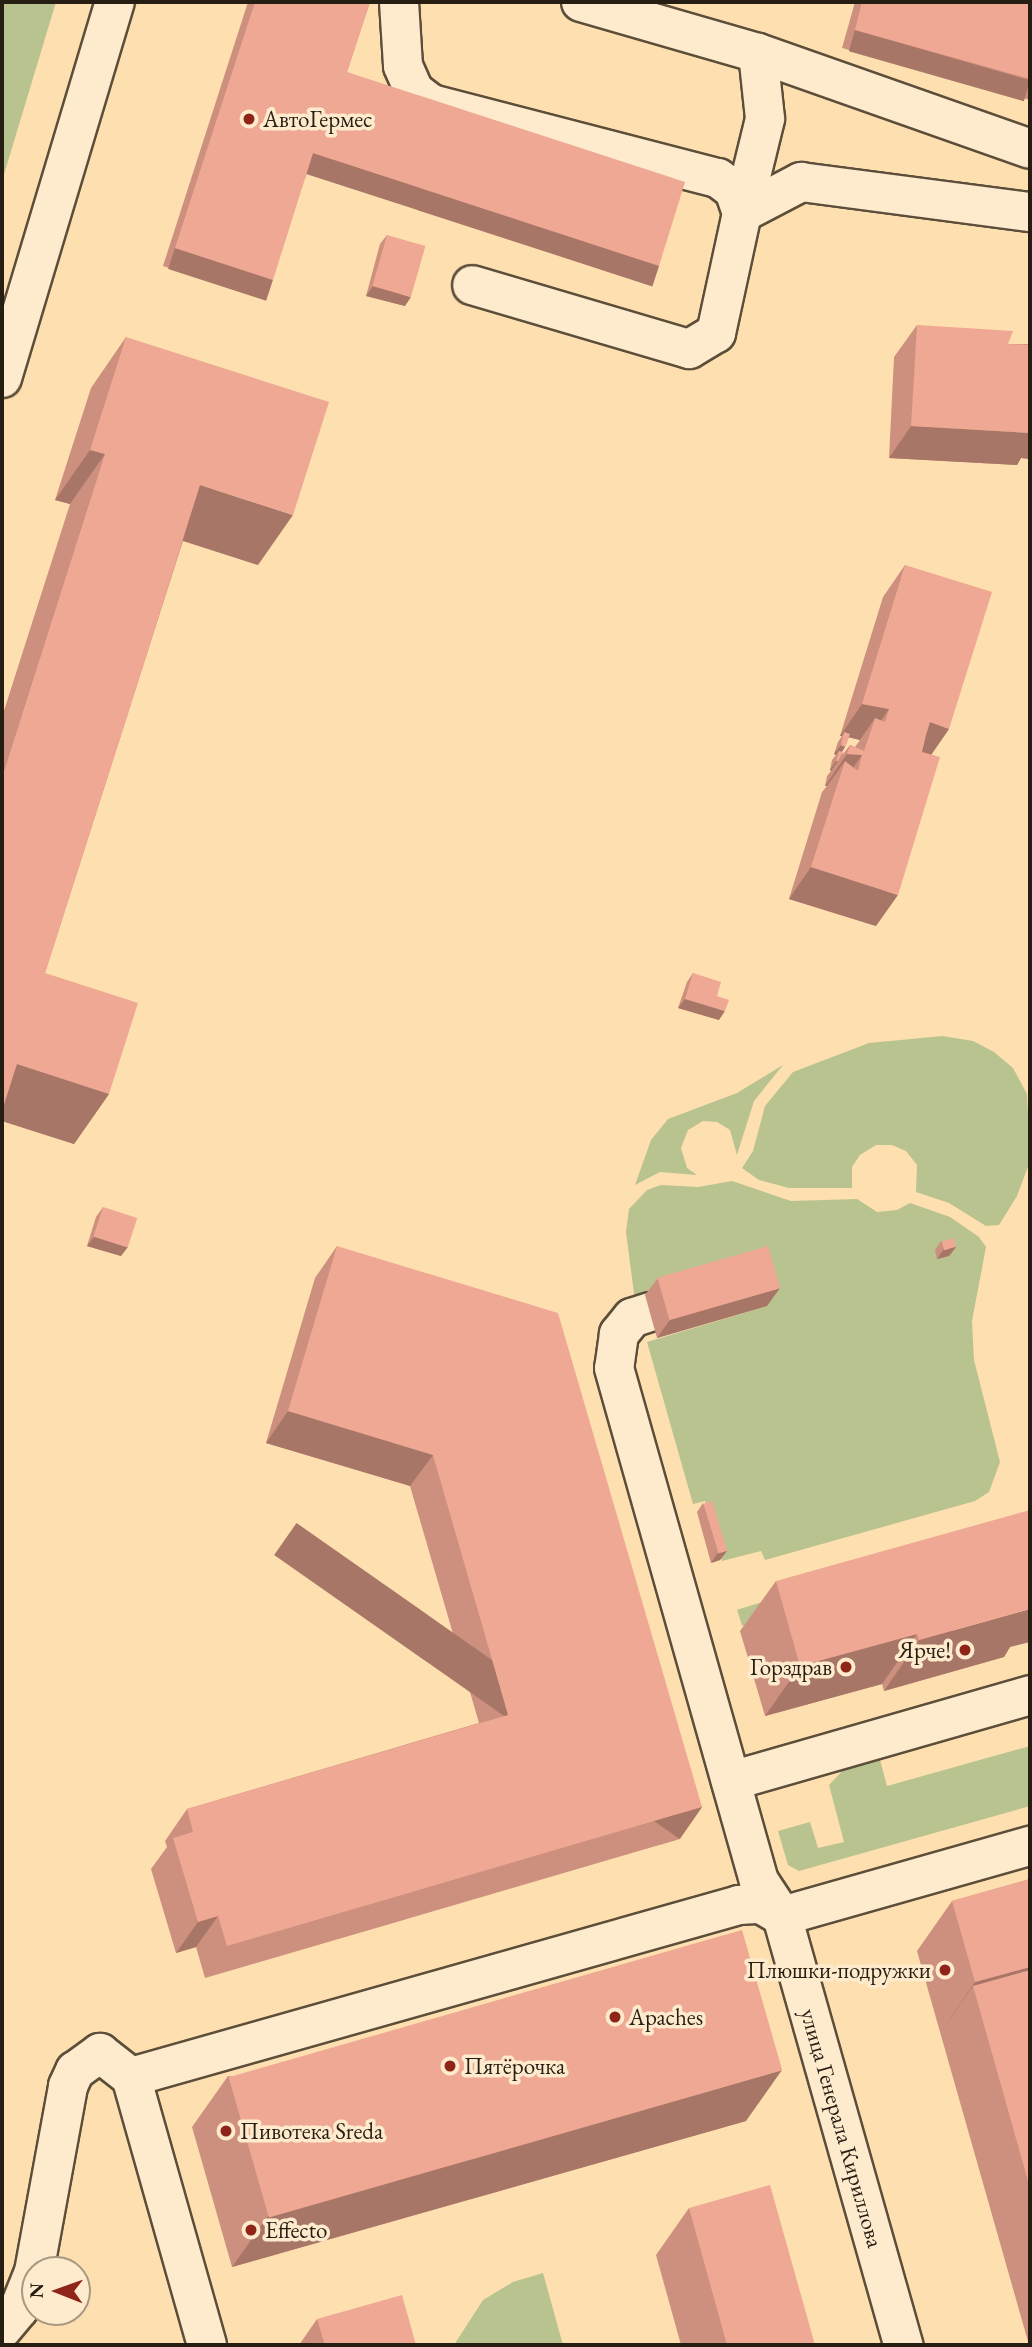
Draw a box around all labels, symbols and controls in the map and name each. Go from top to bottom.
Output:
place label: АвтоГермес [263,105,372,133]
marker: АвтоГермес [241,111,257,127]
place label: Ярче! [899,1636,951,1664]
marker: Ярче! [957,1642,973,1658]
place label: Горздрав [750,1653,832,1681]
marker: Горздрав [838,1659,854,1675]
place label: Плюшки-подружки [747,1956,931,1984]
marker: Плюшки-подружки [937,1962,953,1978]
place label: Apaches [629,2003,703,2031]
street label: улица Генерала Кириллова [795,2005,889,2251]
marker: Apaches [607,2009,623,2025]
place label: Пятёрочка [464,2052,565,2080]
marker: Пятёрочка [442,2058,458,2074]
place label: Пивотека Sreda [240,2117,383,2145]
marker: Пивотека Sreda [218,2123,234,2139]
place label: Effecto [265,2216,327,2244]
marker: Effecto [243,2222,259,2238]
north arrow [21,2256,91,2326]
text: N [24,2283,49,2299]

